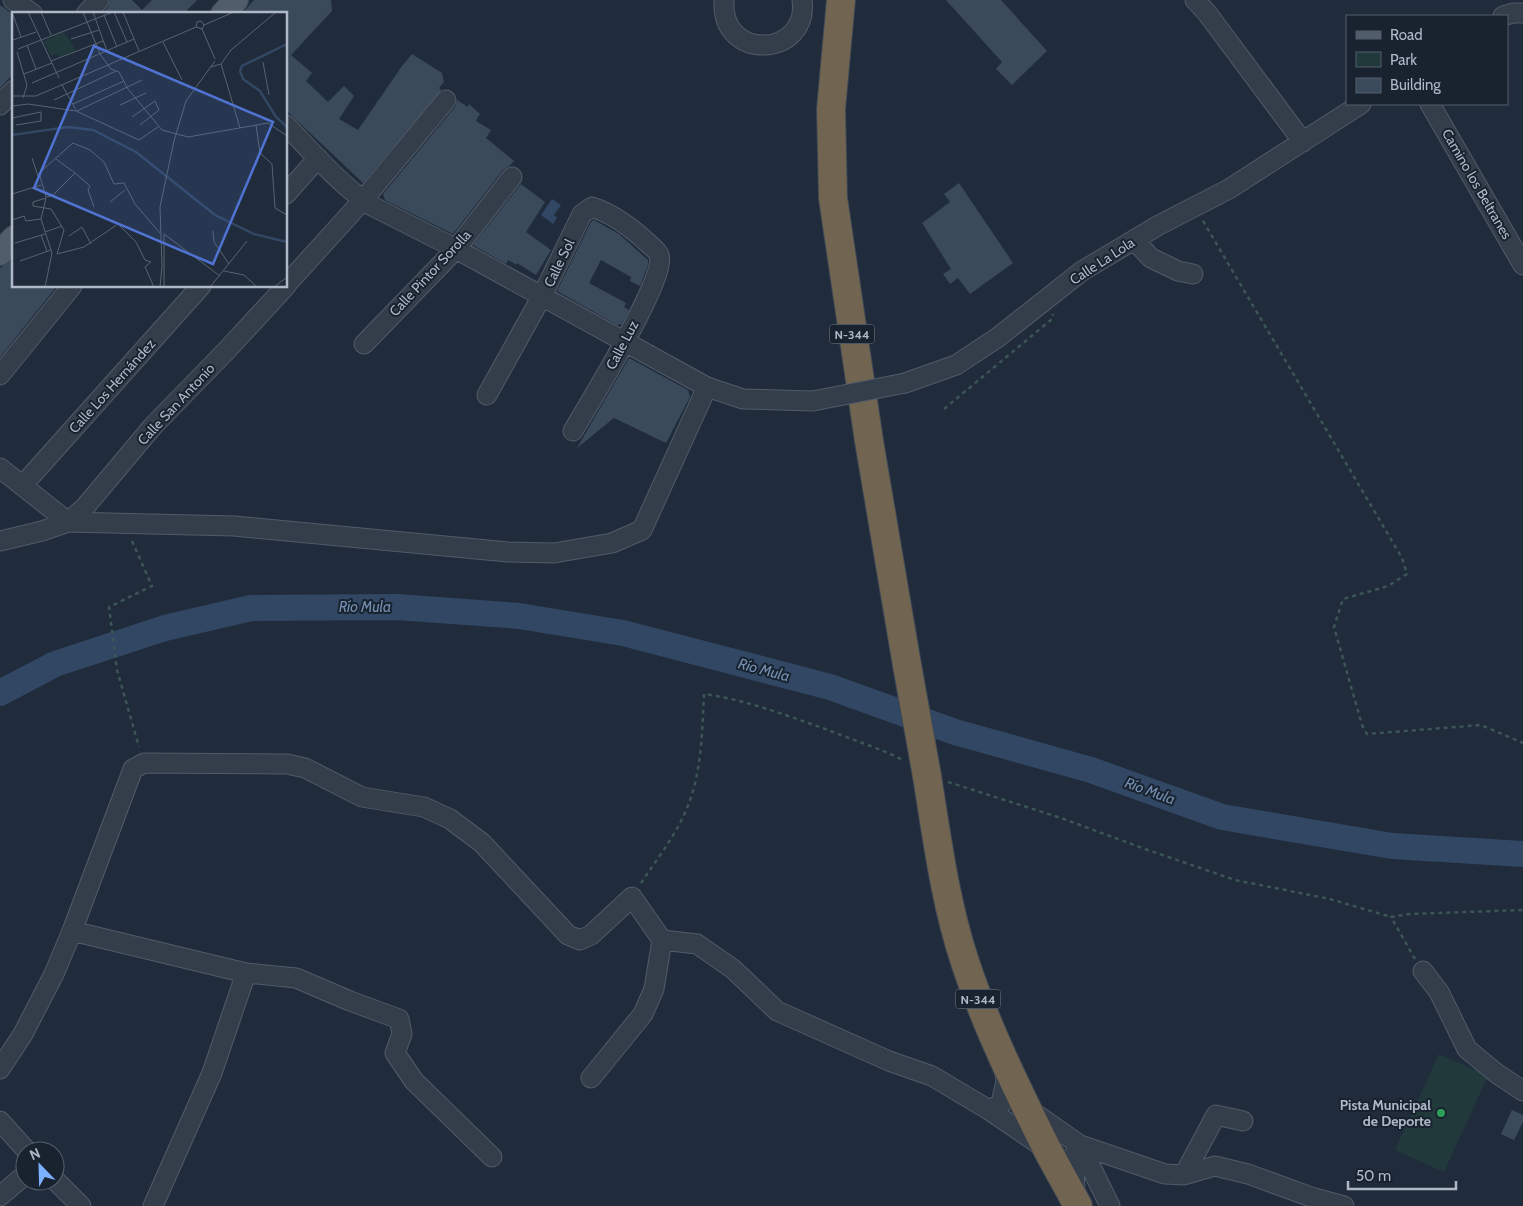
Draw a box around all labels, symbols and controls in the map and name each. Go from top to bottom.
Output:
inset map [12,12,288,288]
legend [1346,15,1508,105]
text: Road [1390,26,1423,44]
text: Park [1390,51,1417,69]
text: Building [1390,76,1441,94]
street label: Camino los Beltranes [1438,126,1516,243]
street label: Calle Pintor Sorolla [385,226,475,320]
street label: Calle La Lola [1066,233,1138,289]
street label: Calle Sol [540,235,579,290]
street label: Calle Luz [602,317,643,373]
road number: N-344 [830,324,874,344]
street label: Calle Los Hernández [65,335,159,437]
street label: Calle San Antonio [134,359,219,449]
water label: Río Mula [339,598,391,616]
water label: Río Mula [736,655,792,685]
water label: Río Mula [1122,774,1178,808]
road number: N-344 [956,990,1000,1009]
place label: Pista Municipal de Deporte [1340,1096,1431,1130]
marker: Pista Municipal de Deporte [1435,1107,1447,1119]
north arrow [15,1141,65,1191]
text: N [27,1144,43,1164]
scale bar [1348,1158,1456,1190]
text: 50 m [1356,1167,1391,1185]

